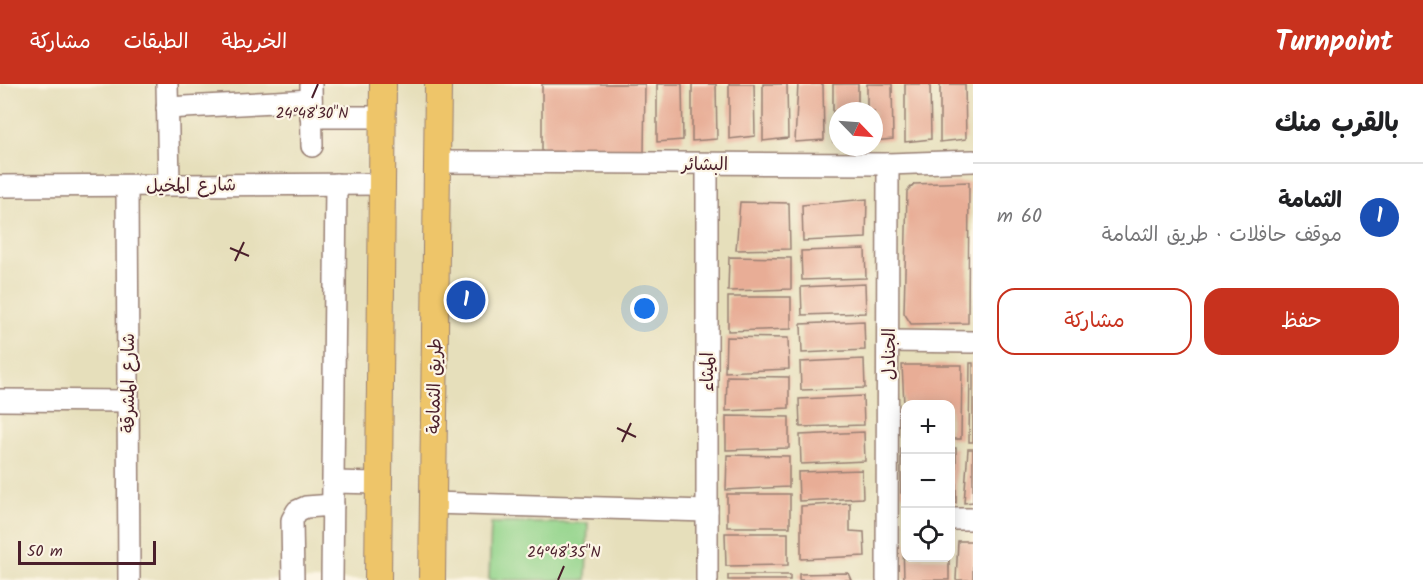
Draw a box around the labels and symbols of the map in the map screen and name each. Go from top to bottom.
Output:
text: 24°48'30"N [276,102,348,126]
north arrow [829,102,883,156]
street label: البشائر [680,151,728,180]
street label: شارع المخيل [146,171,236,202]
pin: 1 [446,278,486,322]
your location [630,294,659,323]
street label: الجنادل [876,328,905,380]
street label: شارع المشرقة [115,333,144,433]
street label: طريق الثمامة [420,338,451,434]
street label: الميثاء [694,352,723,392]
scale bar [18,538,156,566]
text: 24°48'35"N [527,541,601,565]

